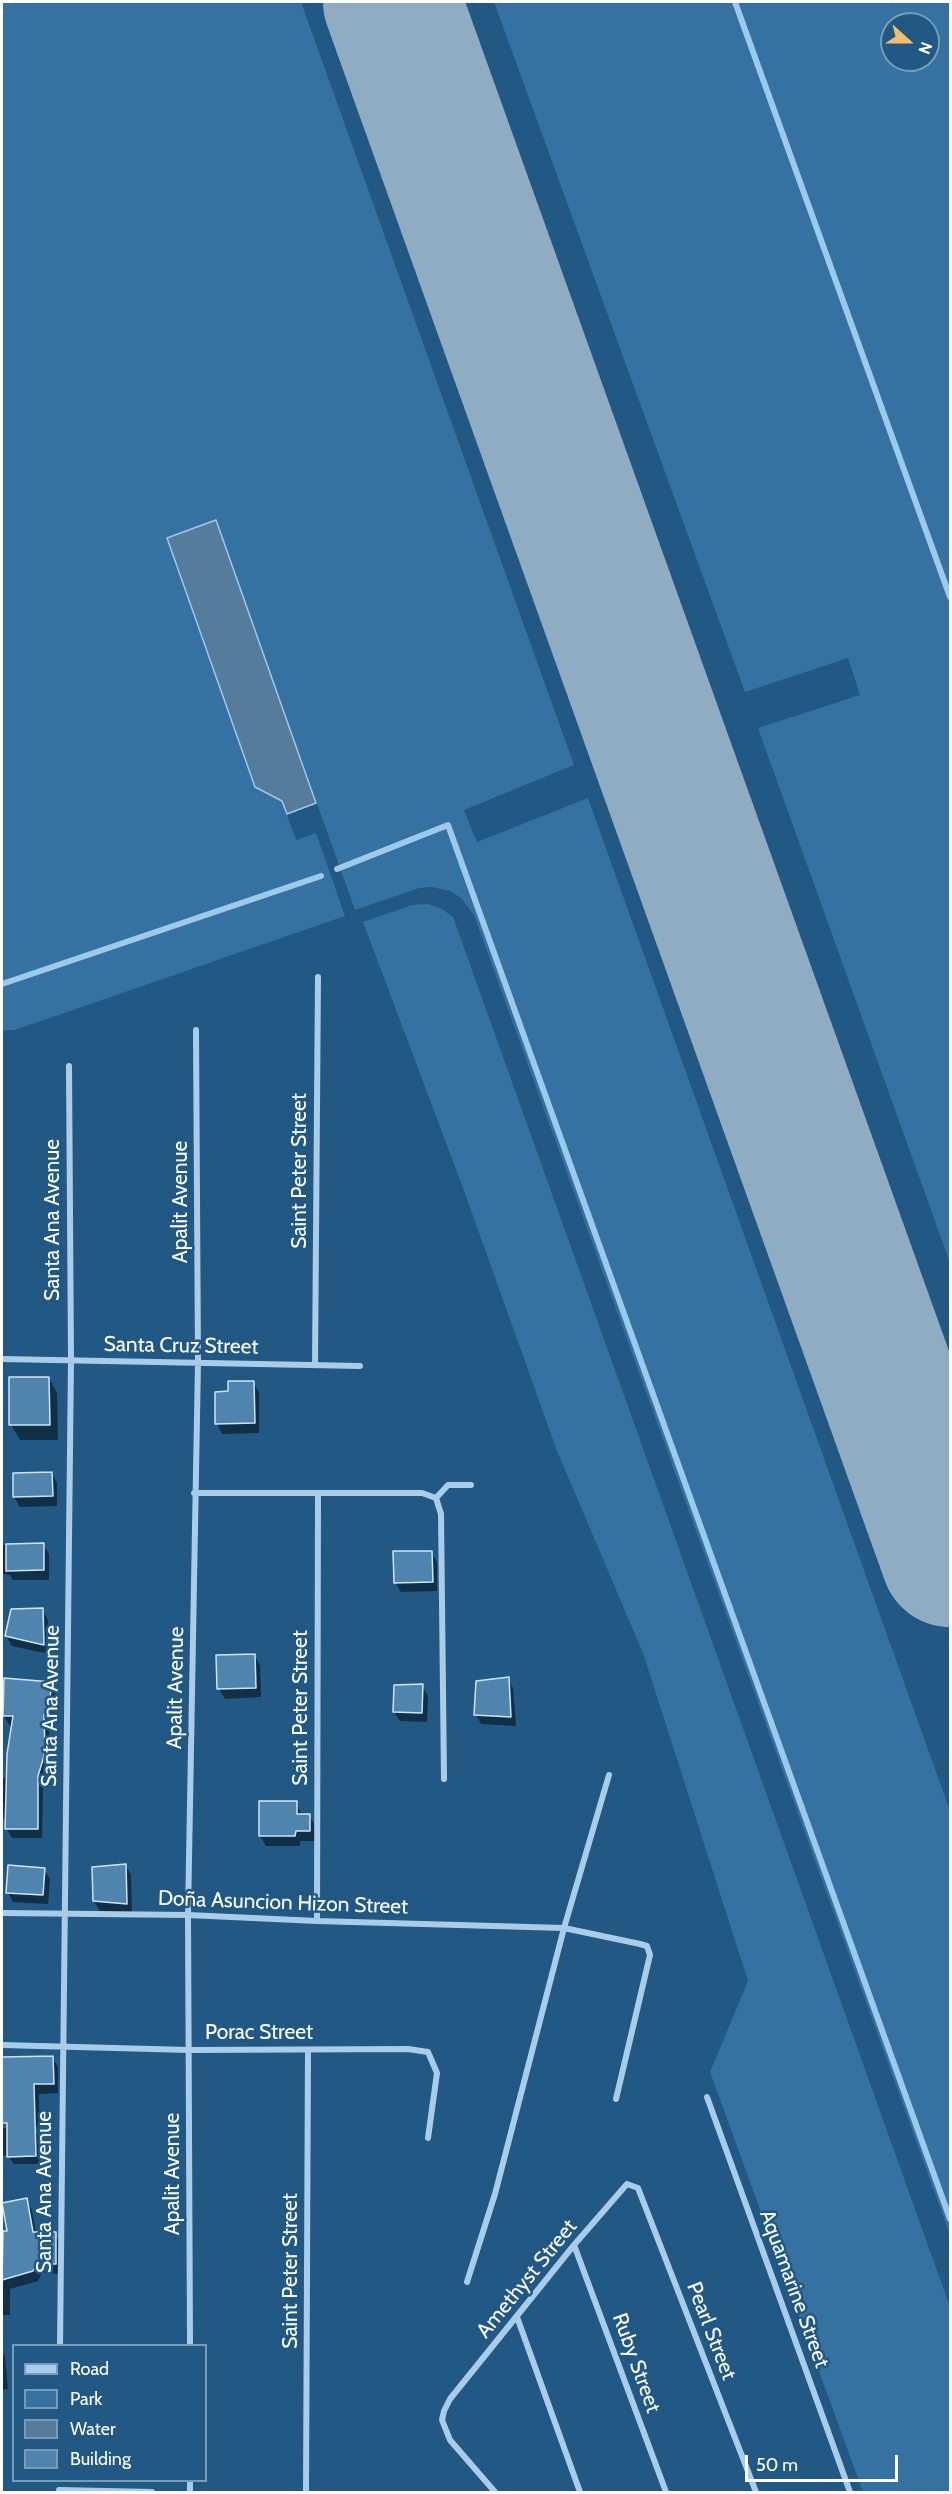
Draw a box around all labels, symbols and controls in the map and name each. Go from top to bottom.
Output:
north arrow [880,12,940,72]
text: N [915,39,936,57]
street label: Saint Peter Street [287,1093,313,1249]
street label: Santa Ana Avenue [40,1139,66,1301]
street label: Apalit Avenue [168,1141,194,1263]
street label: Santa Cruz Street [103,1332,259,1360]
street label: Santa Ana Avenue [37,1625,65,1787]
street label: Apalit Avenue [162,1627,190,1749]
street label: Saint Peter Street [288,1630,314,1786]
street label: Doña Asuncion Hizon Street [157,1886,409,1920]
street label: Porac Street [205,2020,313,2046]
street label: Santa Ana Avenue [32,2111,58,2273]
street label: Apalit Avenue [160,2113,186,2235]
street label: Saint Peter Street [278,2193,304,2349]
street label: Aquamarine Street [754,2207,834,2371]
street label: Amethyst Street [472,2215,582,2343]
street label: Pearl Street [681,2278,741,2384]
street label: Ruby Street [606,2310,666,2416]
legend [12,2344,207,2482]
text: Road [70,2358,109,2380]
text: Park [70,2388,102,2410]
text: Water [70,2418,116,2440]
scale bar [748,2443,901,2481]
text: Building [70,2448,131,2470]
text: 50 m [756,2454,798,2476]

